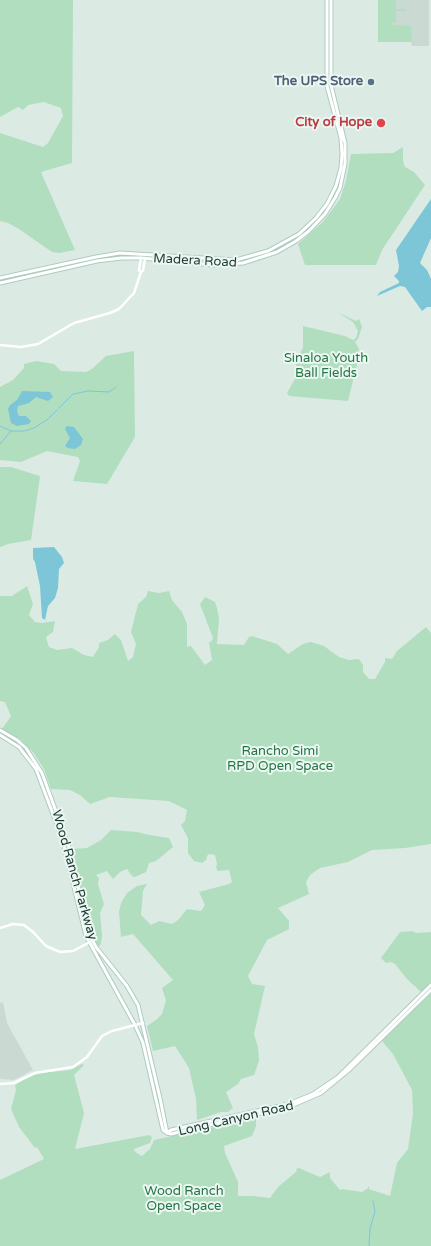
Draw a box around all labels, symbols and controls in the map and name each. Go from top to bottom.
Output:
place label: The UPS Store [274,74,363,90]
marker: The UPS Store [366,77,376,87]
place label: City of Hope [295,115,372,131]
marker: City of Hope [375,117,387,129]
street label: Madera Road [153,251,237,271]
park label: Sinaloa Youth Ball Fields [284,351,368,382]
park label: Rancho Simi RPD Open Space [227,744,333,775]
street label: Wood Ranch Parkway [48,808,100,942]
street label: Long Canyon Road [177,1098,295,1140]
park label: Wood Ranch Open Space [144,1184,224,1215]

